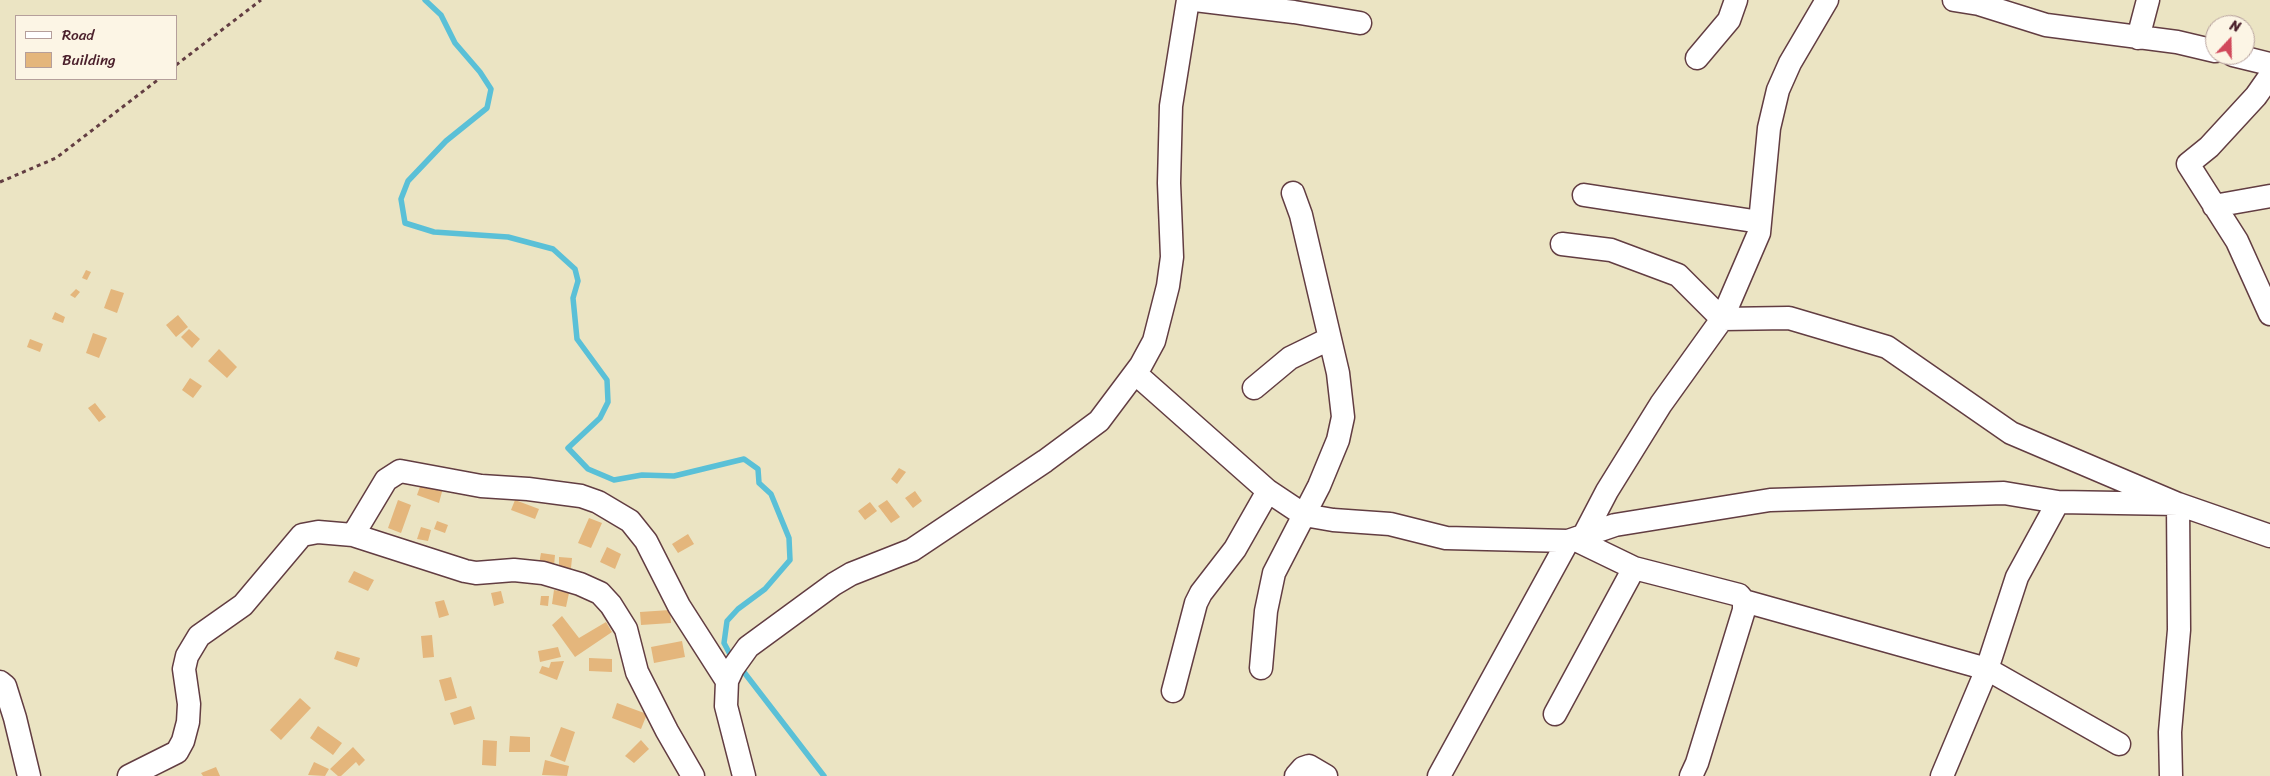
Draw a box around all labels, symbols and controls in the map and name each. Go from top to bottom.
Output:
text: N [2226,13,2244,40]
legend [15,15,178,80]
north arrow [2205,15,2255,65]
text: Road [62,22,94,48]
text: Building [62,47,116,73]

